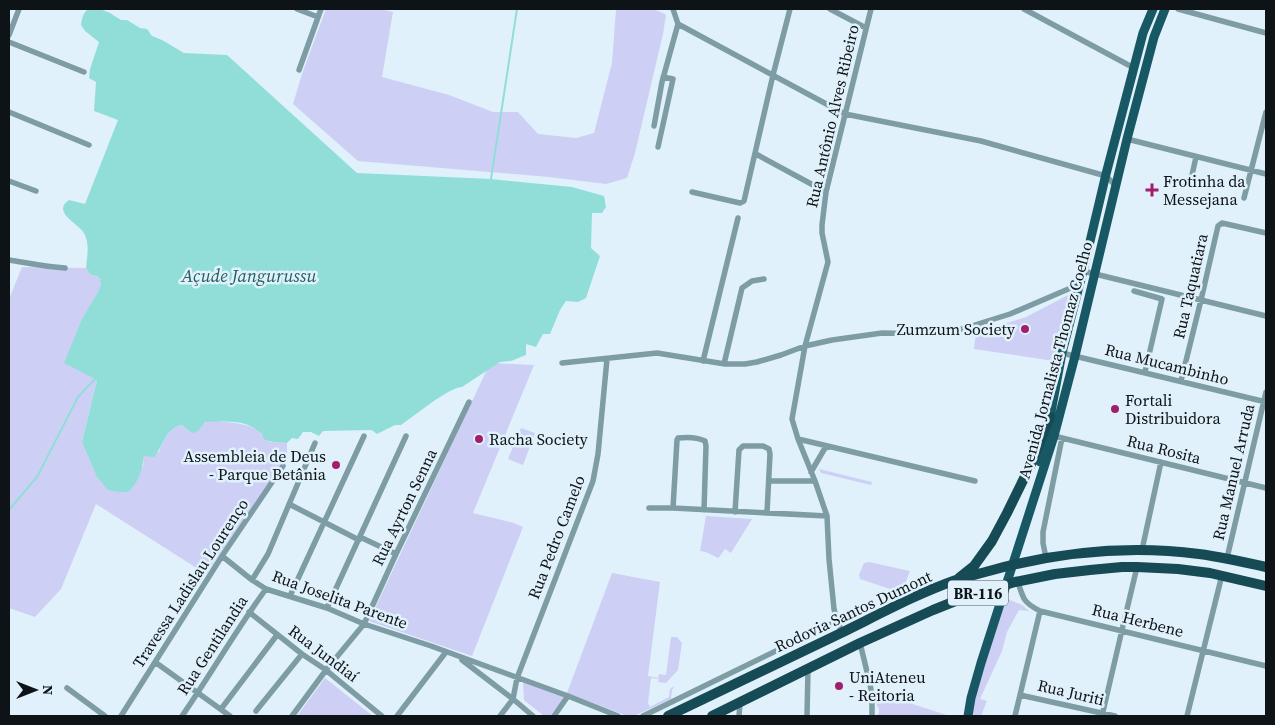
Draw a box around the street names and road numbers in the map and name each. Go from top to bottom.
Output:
street label: Rua Antônio Alves Ribeiro [800,22,864,210]
street label: Rua Taquatiara [1167,230,1213,341]
street label: Avenida Jornalista Thomaz Coelho [1013,239,1097,481]
street label: Rua Mucambinho [1103,338,1232,390]
street label: Rua Manuel Arruda [1207,401,1260,542]
street label: Rua Rosita [1125,429,1204,469]
street label: Rua Ayrton Senna [366,444,442,569]
street label: Rua Pedro Camelo [522,472,590,602]
street label: Travessa Ladislau Lourenço [127,494,253,672]
street label: Rua Joselita Parente [269,564,411,634]
street label: Rodovia Santos Dumont [771,565,936,657]
road number: BR-116 [948,580,1008,606]
street label: Rua Gentilandia [172,590,253,699]
street label: Rua Herbene [1090,598,1186,642]
street label: Rua Jundiaí [284,619,364,687]
street label: Rua Juriti [1036,674,1107,710]

